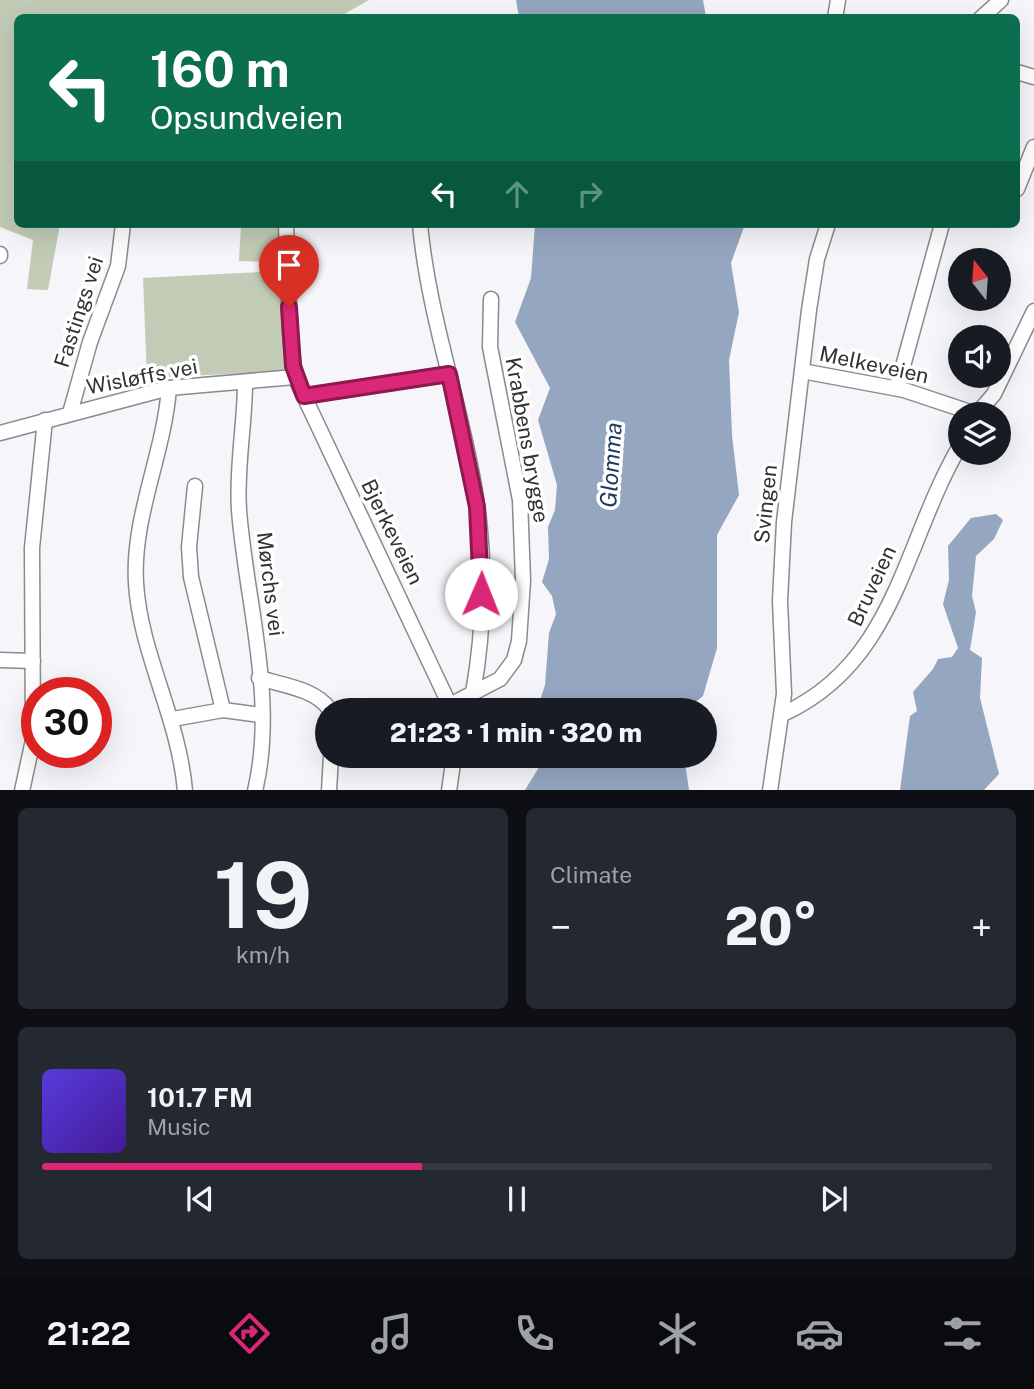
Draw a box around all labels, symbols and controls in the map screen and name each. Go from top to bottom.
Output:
text: 160 m [150,40,290,98]
icon: left [35,42,126,133]
text: Opsundveien [150,99,343,136]
icon: left [425,175,463,213]
icon: ahead [498,175,536,213]
icon: right [571,175,609,213]
pin [259,235,319,307]
icon: arrive [270,246,308,284]
north arrow [948,248,1012,312]
map controls [948,248,1011,465]
street label: Fastings vei [49,253,108,371]
button: sound [948,325,1011,388]
street label: Melkeveien [817,341,931,388]
street label: Wisløffs vei [84,354,200,400]
street label: Krabbens brygge [501,355,554,525]
button: layers [948,402,1011,465]
water label: Glomma [594,421,627,509]
street label: Svingen [749,463,782,545]
street label: Bjerkeveien [356,475,429,589]
street label: Mørchs vei [252,530,289,638]
street label: Bruveien [842,542,901,630]
position arrow [444,557,518,631]
speed limit sign: 30 [21,677,112,768]
text: 21:23 · 1 min · 320 m [390,717,642,748]
text: 19 [214,842,312,948]
text: Climate [550,861,632,888]
text: 20° [724,896,818,957]
text: − [550,905,571,950]
text: + [971,905,992,950]
text: km/h [236,941,290,968]
text: 101.7 FM [147,1082,253,1113]
text: Music [147,1113,211,1140]
icon: previous [181,1180,219,1218]
icon: pause [498,1180,536,1218]
icon: next [815,1180,853,1218]
icon: directions [225,1309,274,1358]
icon: music [367,1309,416,1358]
icon: phone [510,1309,559,1358]
icon: climate [653,1309,702,1358]
icon: car [795,1309,844,1358]
icon: filters [938,1309,987,1358]
text: 21:22 [47,1315,131,1352]

